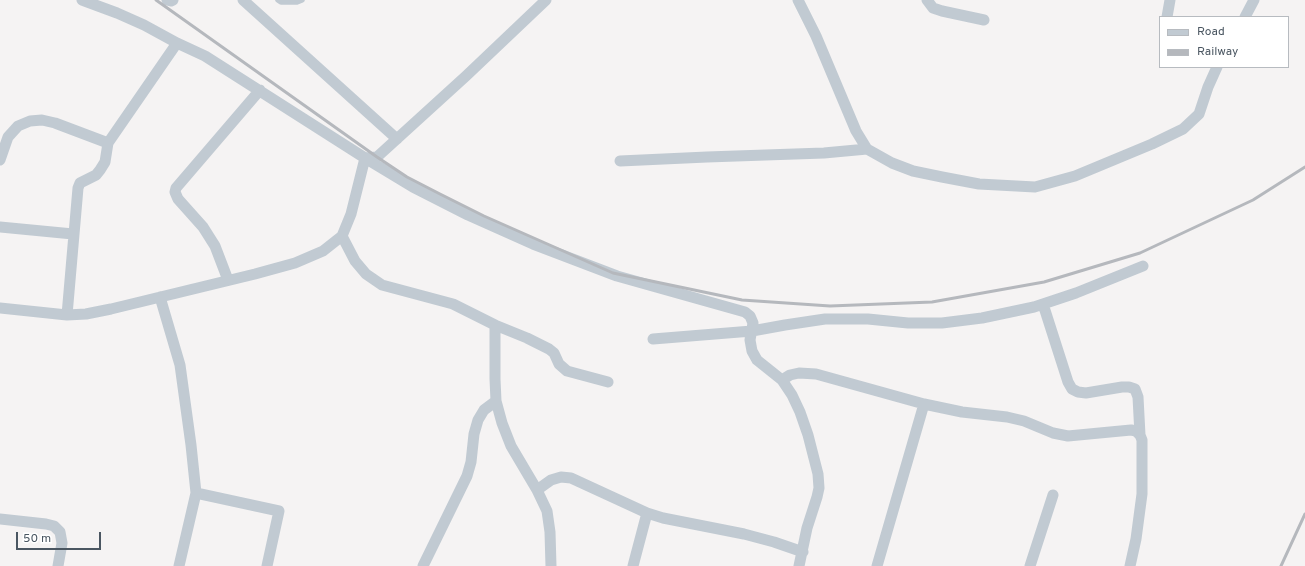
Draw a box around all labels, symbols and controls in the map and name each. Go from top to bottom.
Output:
legend [1159,16,1289,68]
text: Road [1197,24,1225,40]
text: Railway [1197,44,1238,60]
scale bar [18,524,103,550]
text: 50 m [23,531,51,547]

